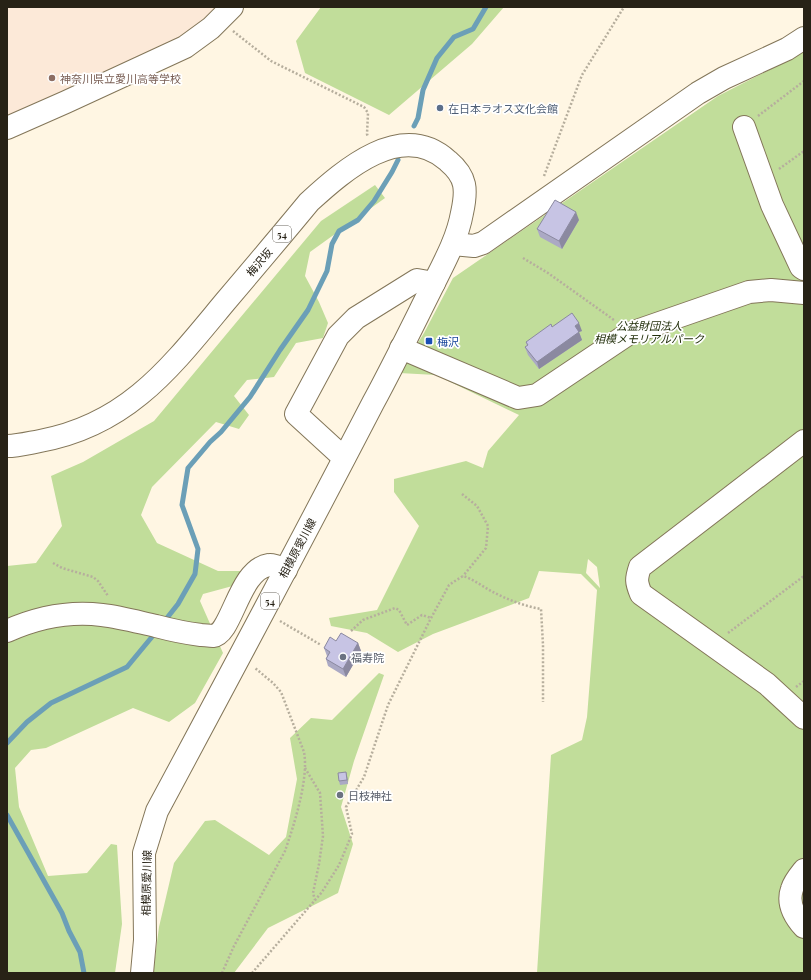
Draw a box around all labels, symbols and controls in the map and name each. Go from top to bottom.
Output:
place label: 神奈川県立愛川高等学校 [60,71,181,86]
marker: 神奈川県立愛川高等学校 [47,73,57,83]
place label: 在日本ラオス文化会館 [448,101,558,116]
marker: 在日本ラオス文化会館 [435,103,445,113]
road number: 54 [273,226,291,242]
street label: 梅沢坂 [243,245,275,279]
park label: 公益財団法人 相模メモリアルパーク [594,318,705,346]
place label: 梅沢 [437,334,459,349]
marker: 梅沢 [424,336,434,346]
street label: 相模原愛川線 [275,515,319,581]
road number: 54 [261,593,279,609]
place label: 福寿院 [351,650,384,665]
marker: 福寿院 [338,652,348,662]
place label: 日枝神社 [348,788,392,803]
marker: 日枝神社 [335,790,345,800]
street label: 相模原愛川線 [138,850,154,916]

